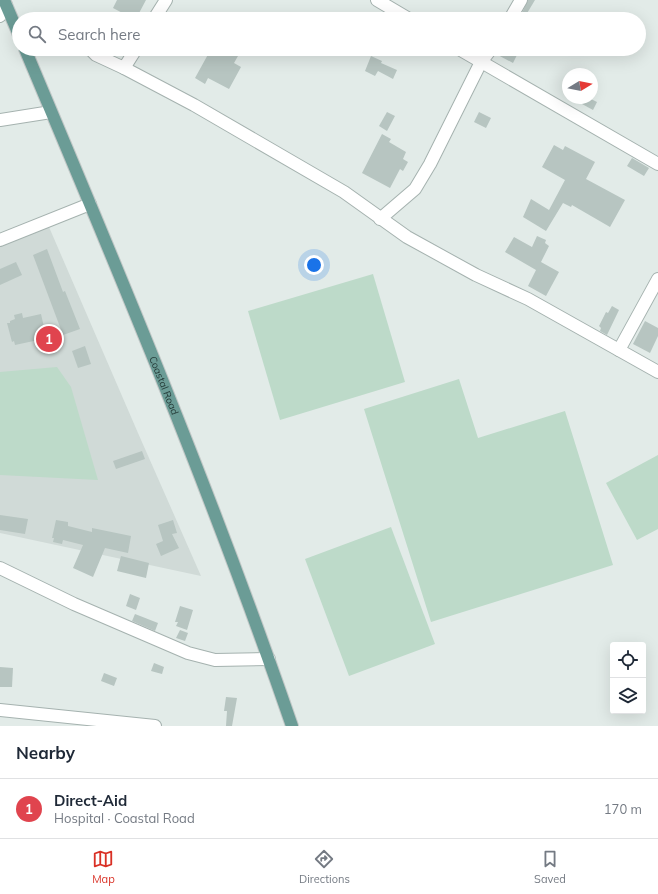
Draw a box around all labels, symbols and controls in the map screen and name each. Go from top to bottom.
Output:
search box [12,12,646,56]
icon: search [26,23,48,45]
text: Search here [58,25,140,44]
north arrow [562,68,598,104]
your location [304,255,324,275]
pin: 1 [36,324,62,354]
street label: Coastal Road [147,354,182,417]
map controls [610,642,646,714]
button: locate [610,642,646,678]
button: layers [610,678,646,714]
text: Nearby [16,742,75,763]
text: Direct-Aid [54,791,127,810]
text: 1 [25,801,33,817]
text: 170 m [604,801,642,817]
text: Hospital · Coastal Road [54,810,195,826]
tab: Map [92,848,115,886]
tab: Directions [299,848,350,886]
tab: Saved [534,848,566,886]

